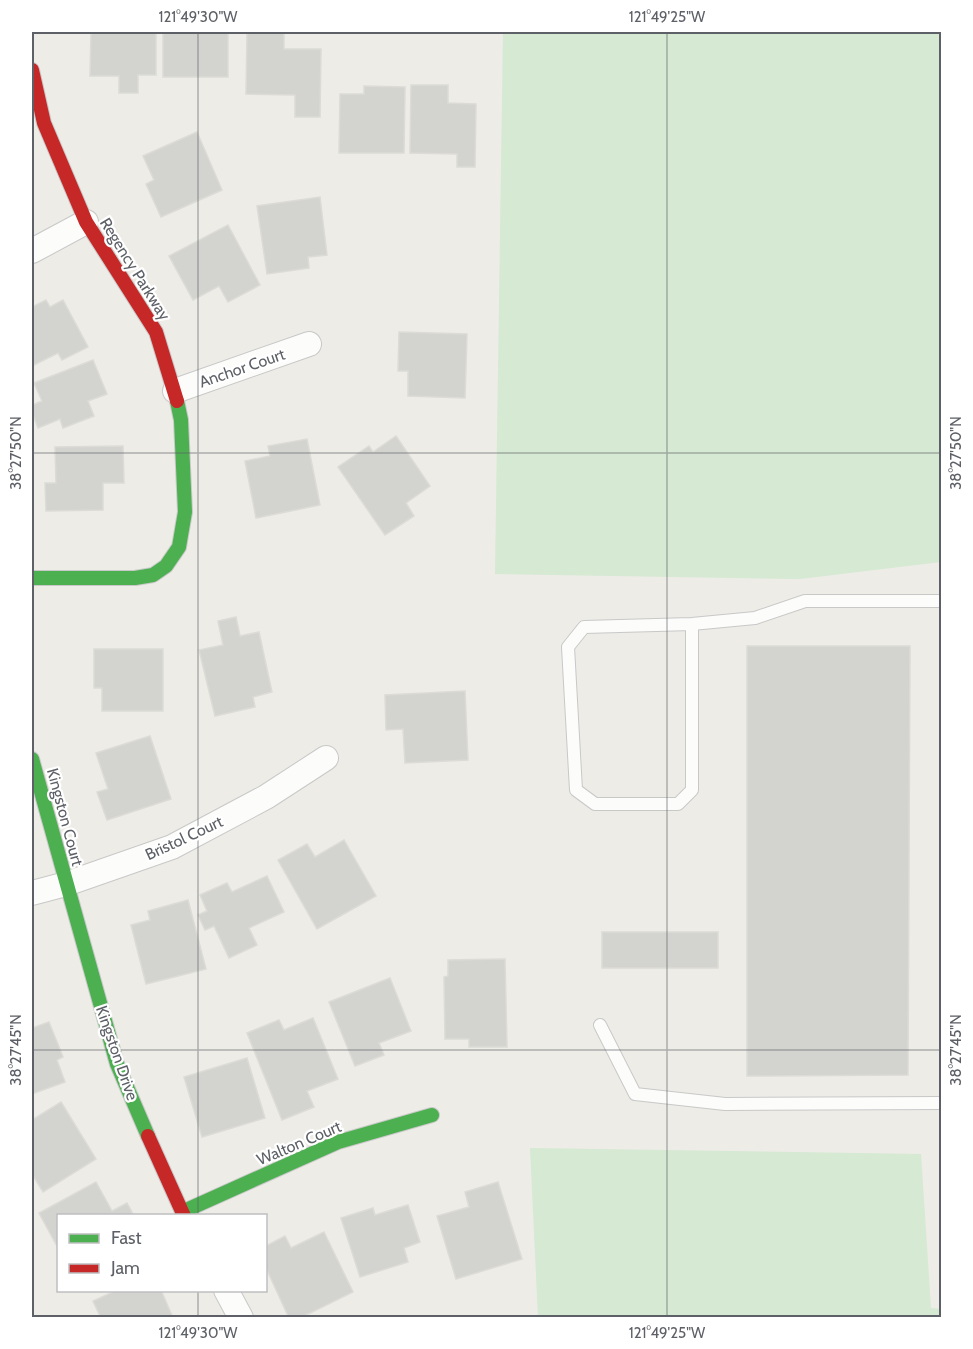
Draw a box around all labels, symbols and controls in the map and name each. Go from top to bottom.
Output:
text: 121°49'30"W [159,8,238,26]
text: 121°49'25"W [629,8,706,26]
street label: Regency Parkway [96,214,174,324]
street label: Anchor Court [197,344,288,392]
text: 38°27'50"N [7,416,25,490]
text: 38°27'50"N [947,416,965,490]
street label: Kingston Court [43,766,87,868]
street label: Bristol Court [142,812,226,864]
street label: Kingston Drive [92,1003,142,1103]
text: 38°27'45"N [7,1014,25,1086]
text: 38°27'45"N [947,1014,965,1086]
street label: Walton Court [254,1116,345,1169]
legend [57,1214,267,1292]
text: Fast [111,1227,142,1249]
text: Jam [110,1257,140,1279]
text: 121°49'30"W [159,1324,238,1342]
text: 121°49'25"W [629,1324,706,1342]

